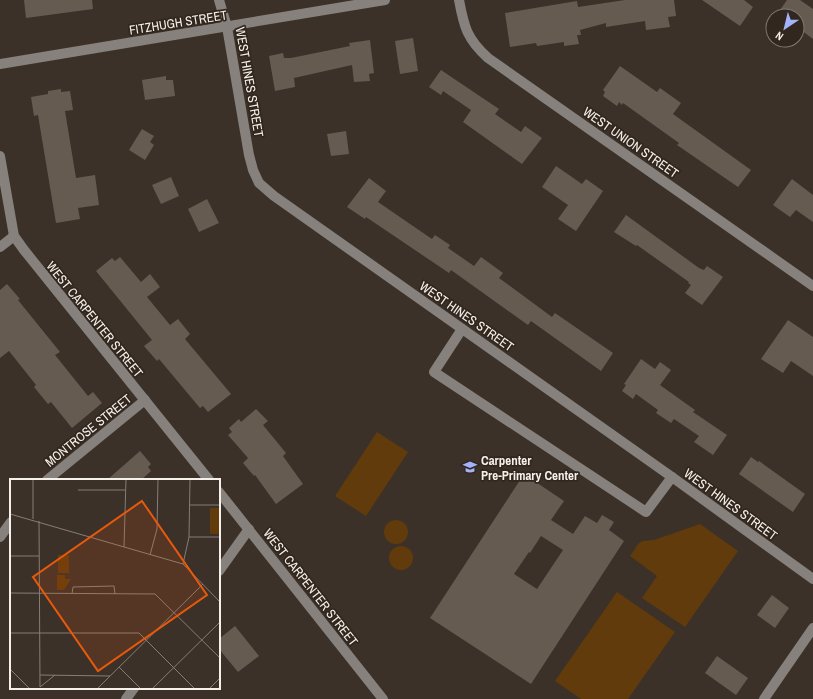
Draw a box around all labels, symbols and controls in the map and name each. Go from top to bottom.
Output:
street label: FITZHUGH STREET [128,6,229,39]
north arrow [765,8,805,48]
street label: WEST HINES STREET [231,26,268,139]
text: N [773,29,786,44]
street label: WEST UNION STREET [580,103,682,182]
street label: WEST CARPENTER STREET [43,258,147,381]
street label: WEST HINES STREET [416,278,518,356]
street label: MONTROSE STREET [42,390,135,471]
place label: Carpenter Pre-Primary Center [481,452,579,484]
school or university icon: Carpenter Pre-Primary Center [462,459,478,475]
street label: WEST HINES STREET [681,465,781,544]
inset map [10,479,220,689]
street label: WEST CARPENTER STREET [259,525,362,650]

